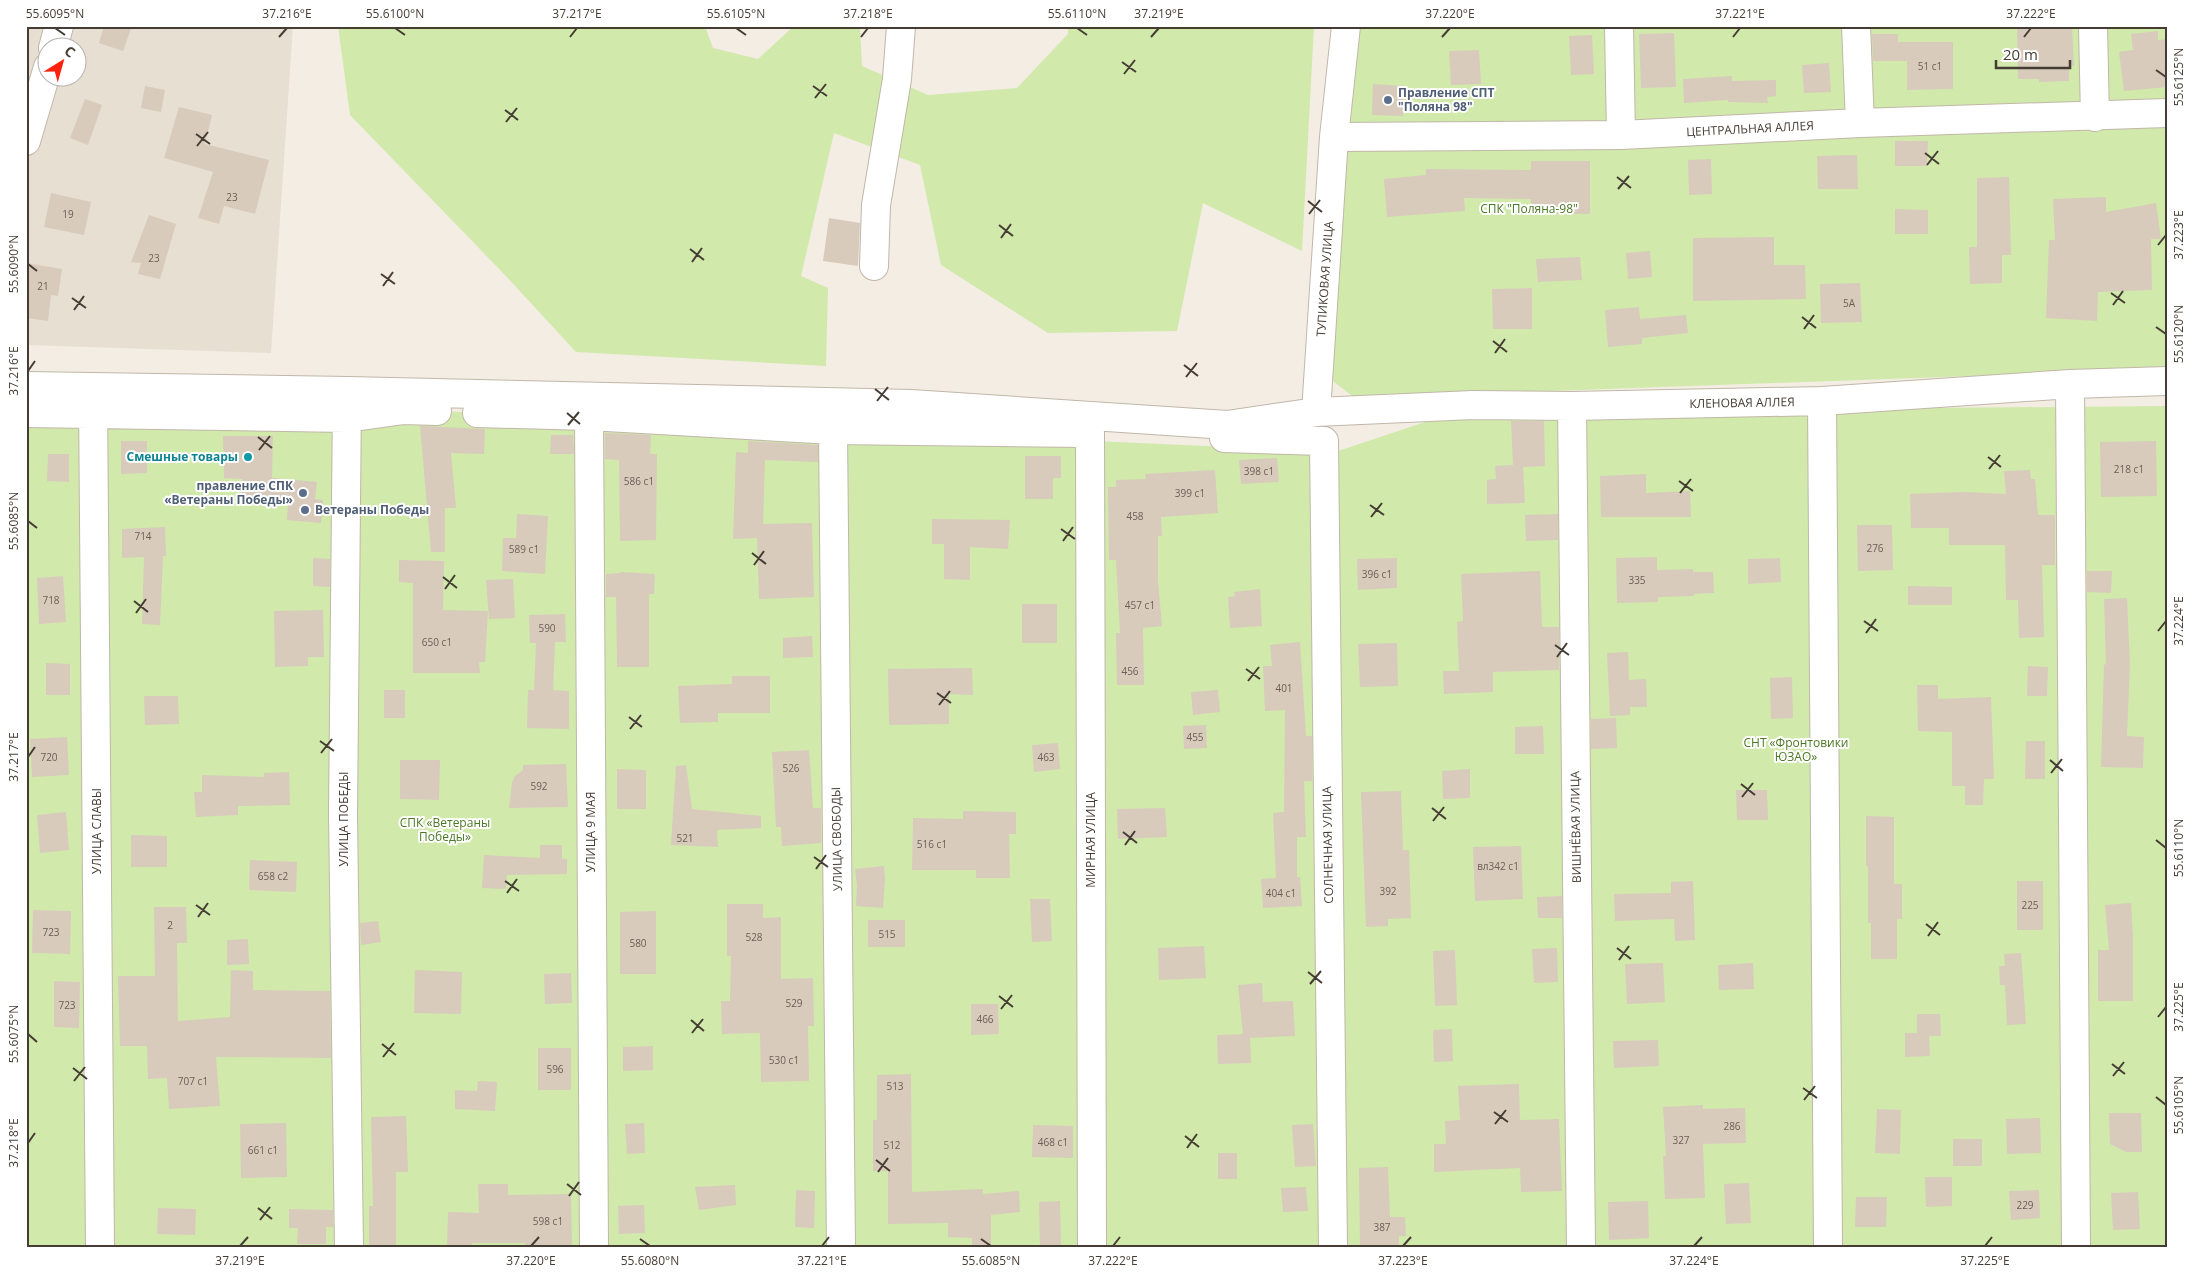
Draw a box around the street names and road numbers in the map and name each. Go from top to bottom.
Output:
street label: ЦЕНТРАЛЬНАЯ АЛЛЕЯ [1686,117,1814,140]
street label: ТУПИКОВАЯ УЛИЦА [1312,220,1337,337]
street label: КЛЕНОВАЯ АЛЛЕЯ [1689,393,1795,412]
street label: ВИШНЁВАЯ УЛИЦА [1566,770,1585,883]
street label: УЛИЦА ПОБЕДЫ [335,772,352,867]
street label: СОЛНЕЧНАЯ УЛИЦА [1318,786,1337,904]
street label: УЛИЦА СВОБОДЫ [827,787,846,891]
street label: УЛИЦА СЛАВЫ [88,788,105,874]
street label: УЛИЦА 9 МАЯ [582,792,599,872]
street label: МИРНАЯ УЛИЦА [1082,792,1099,888]

